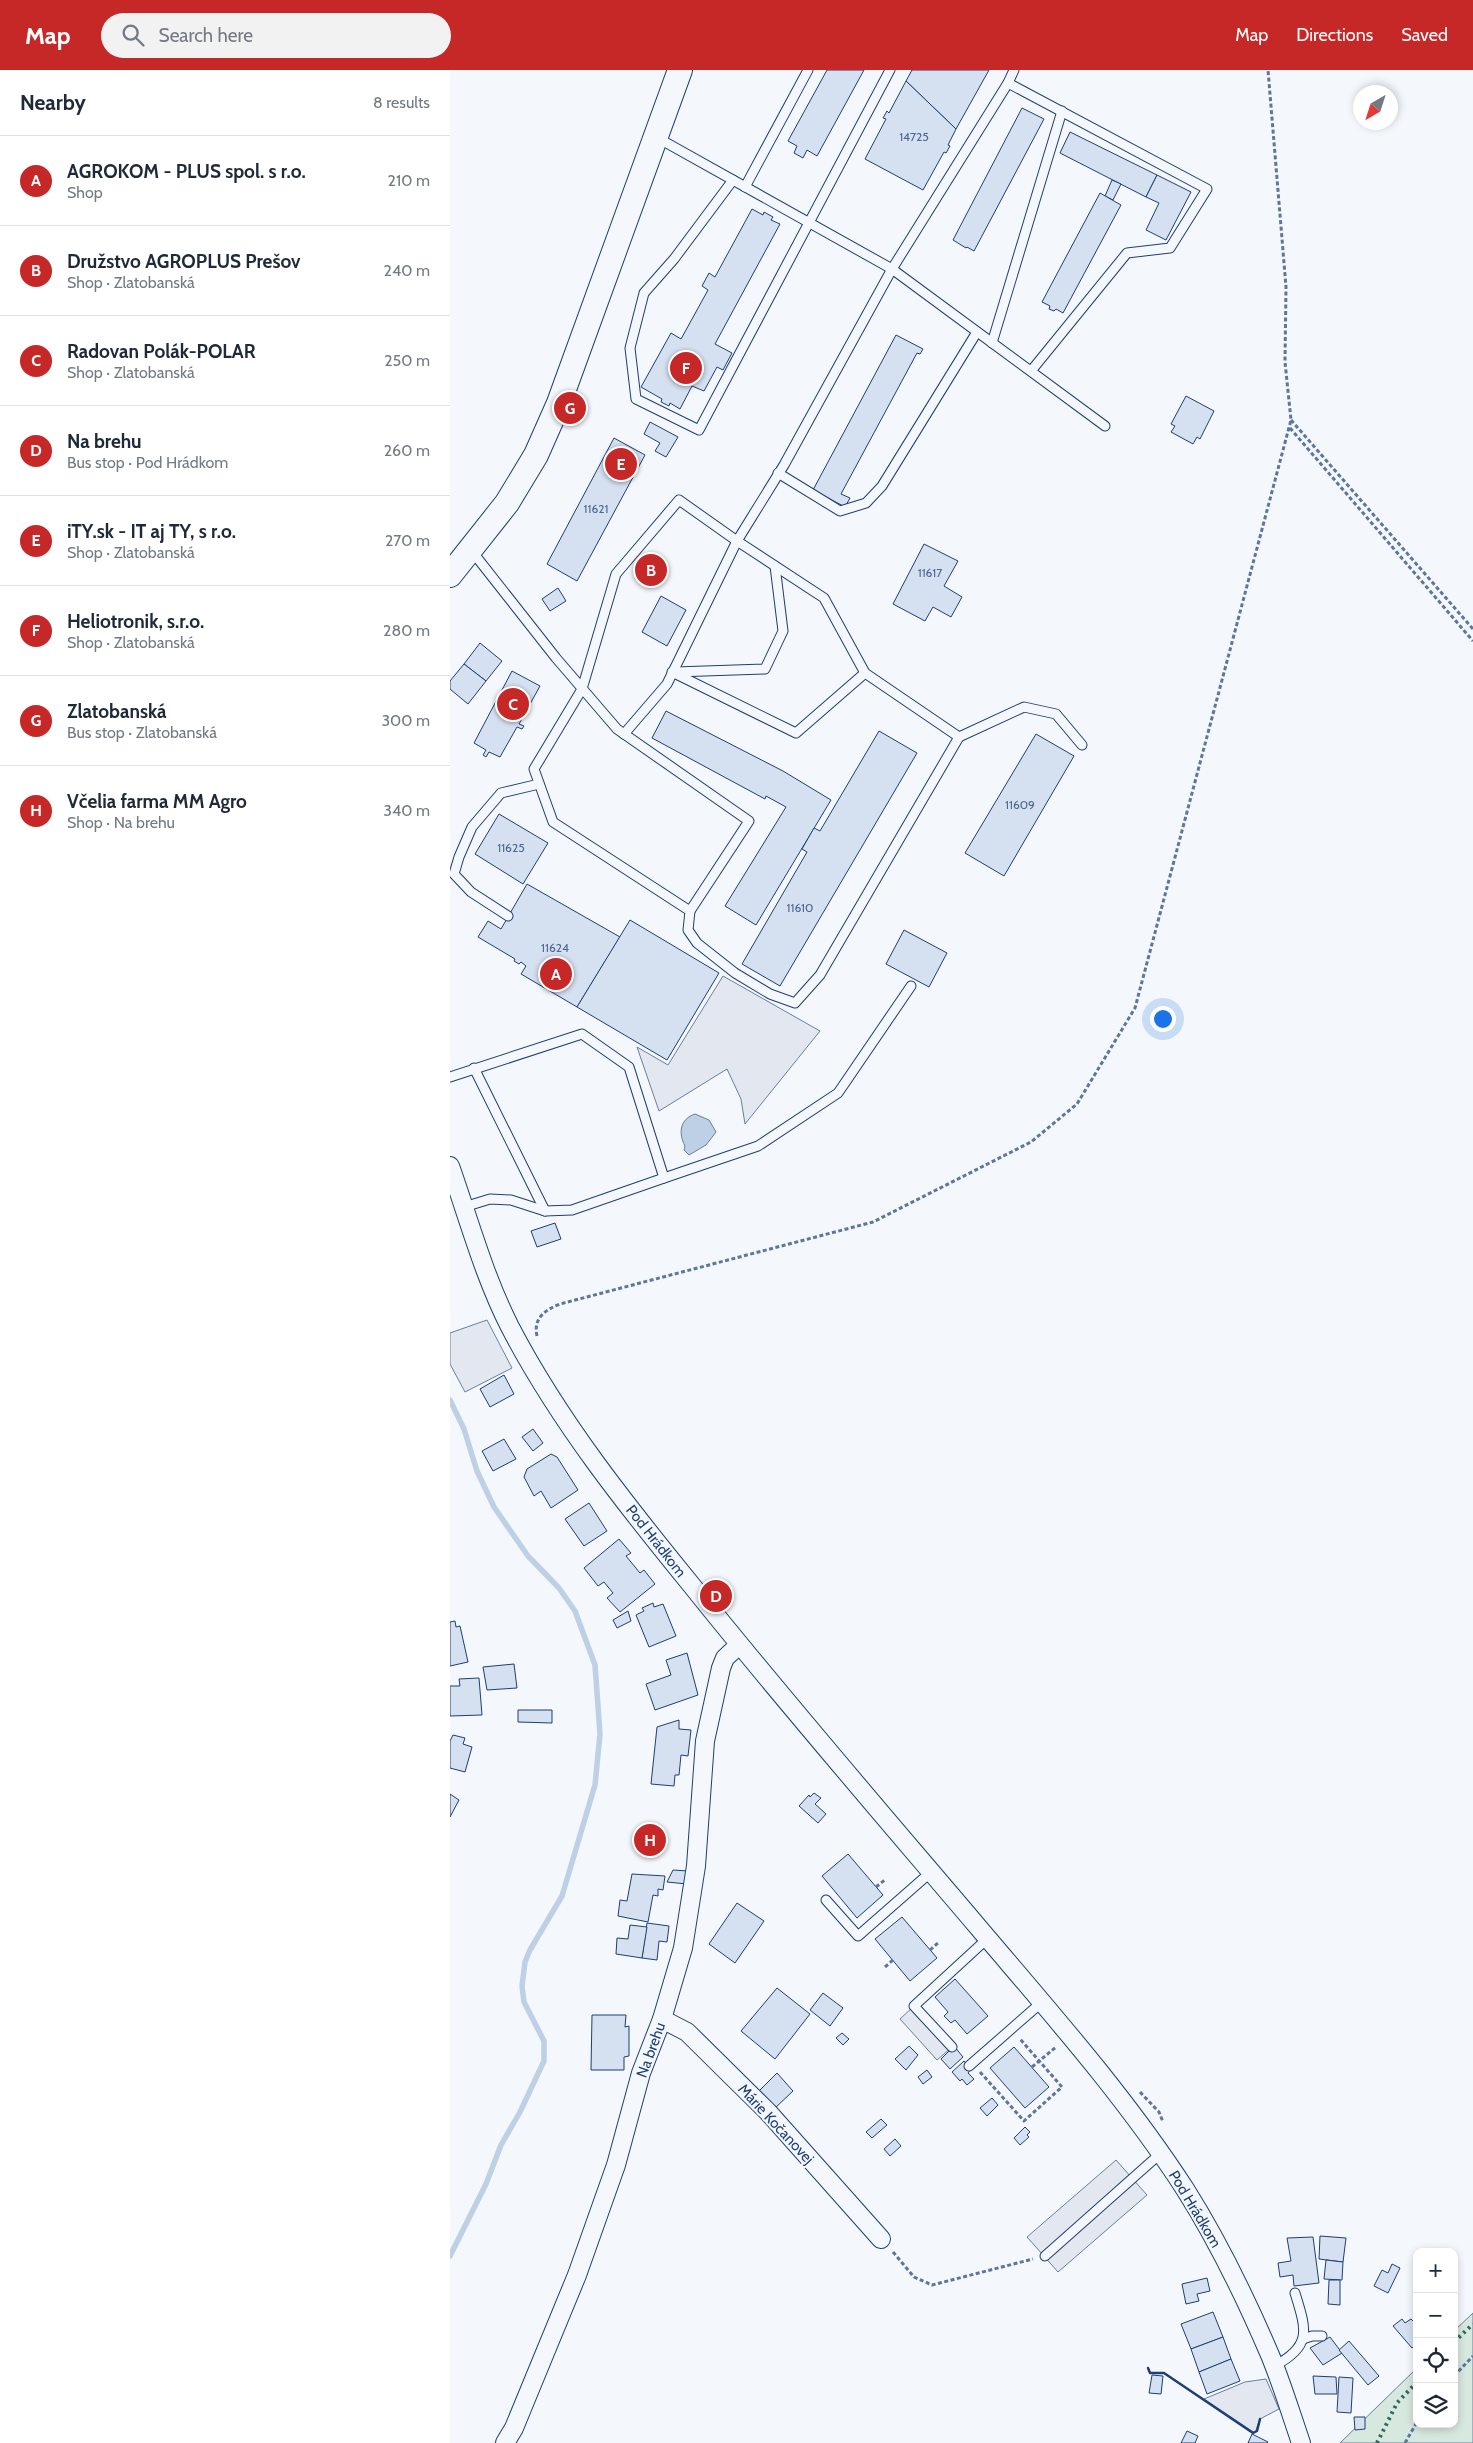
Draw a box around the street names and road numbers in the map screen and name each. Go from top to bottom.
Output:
street label: Pod Hrádkom [622,1501,690,1581]
street label: Na brehu [633,2020,669,2080]
street label: Márie Kočanovej [734,2080,818,2168]
street label: Pod Hrádkom [1165,2167,1225,2251]

